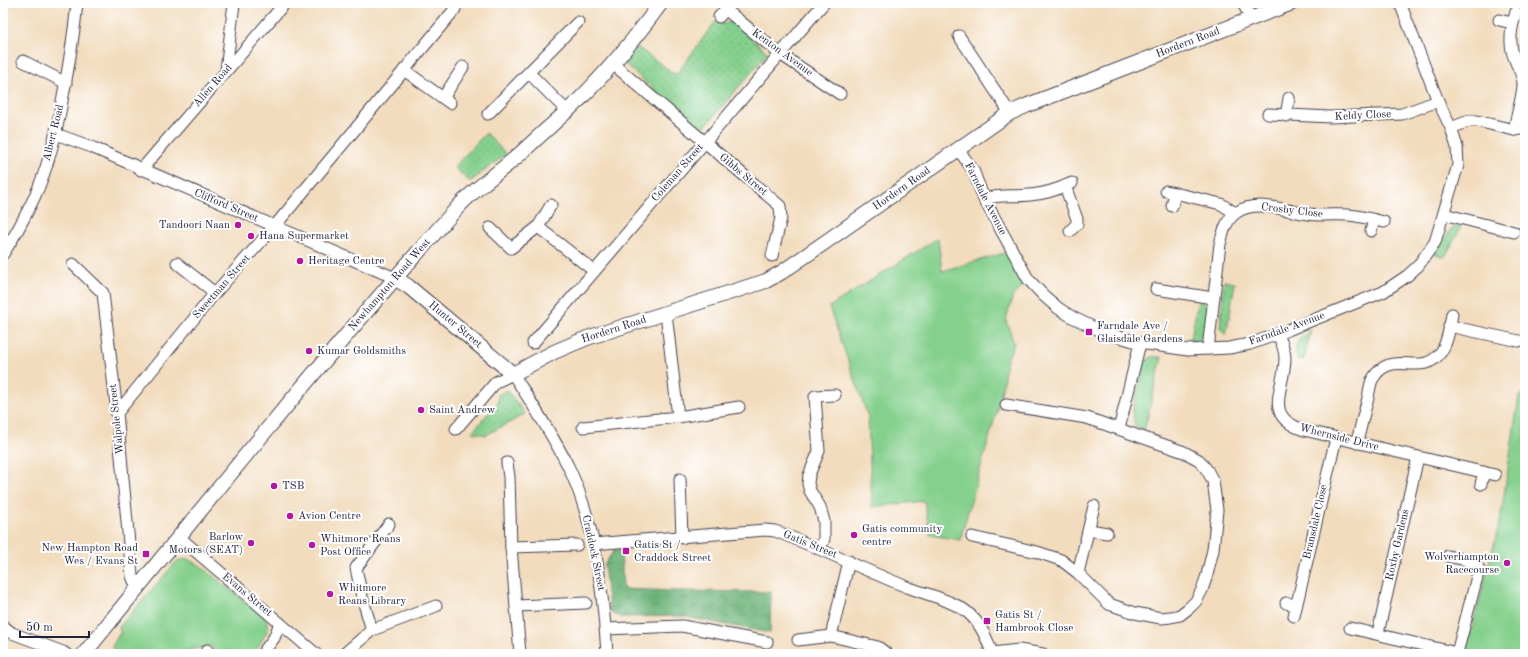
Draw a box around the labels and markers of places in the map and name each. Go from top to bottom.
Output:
place label: Tandoori Naan [159,220,230,231]
marker: Tandoori Naan [233,220,243,230]
marker: Hana Supermarket [246,231,256,241]
place label: Hana Supermarket [259,231,349,242]
marker: Heritage Centre [295,256,305,266]
place label: Heritage Centre [308,256,384,267]
place label: Farndale Ave / Glaisdale Gardens [1097,321,1183,345]
marker: Farndale Ave / Glaisdale Gardens [1084,327,1094,337]
marker: Kumar Goldsmiths [304,346,314,356]
place label: Kumar Goldsmiths [317,346,406,357]
marker: Saint Andrew [416,405,426,415]
place label: Saint Andrew [429,405,496,416]
marker: TSB [269,481,279,491]
place label: TSB [282,481,304,492]
marker: Avion Centre [285,511,295,521]
place label: Avion Centre [298,511,361,522]
place label: Gatis community centre [862,524,942,548]
marker: Gatis community centre [849,530,859,540]
place label: Barlow Motors (SEAT) [169,532,243,556]
place label: Whitmore Reans Post Office [320,534,401,558]
marker: Barlow Motors (SEAT) [246,538,256,548]
marker: Whitmore Reans Post Office [307,540,317,550]
place label: Gatis St / Craddock Street [634,540,711,564]
place label: New Hampton Road Wes / Evans St [41,543,138,567]
marker: Gatis St / Craddock Street [621,546,631,556]
marker: New Hampton Road Wes / Evans St [141,549,151,559]
place label: Wolverhampton Racecourse [1424,552,1499,576]
marker: Wolverhampton Racecourse [1502,558,1512,568]
place label: Whitmore Reans Library [338,583,407,607]
marker: Whitmore Reans Library [325,589,335,599]
place label: Gatis St / Hambrook Close [995,610,1073,634]
marker: Gatis St / Hambrook Close [982,616,992,626]

